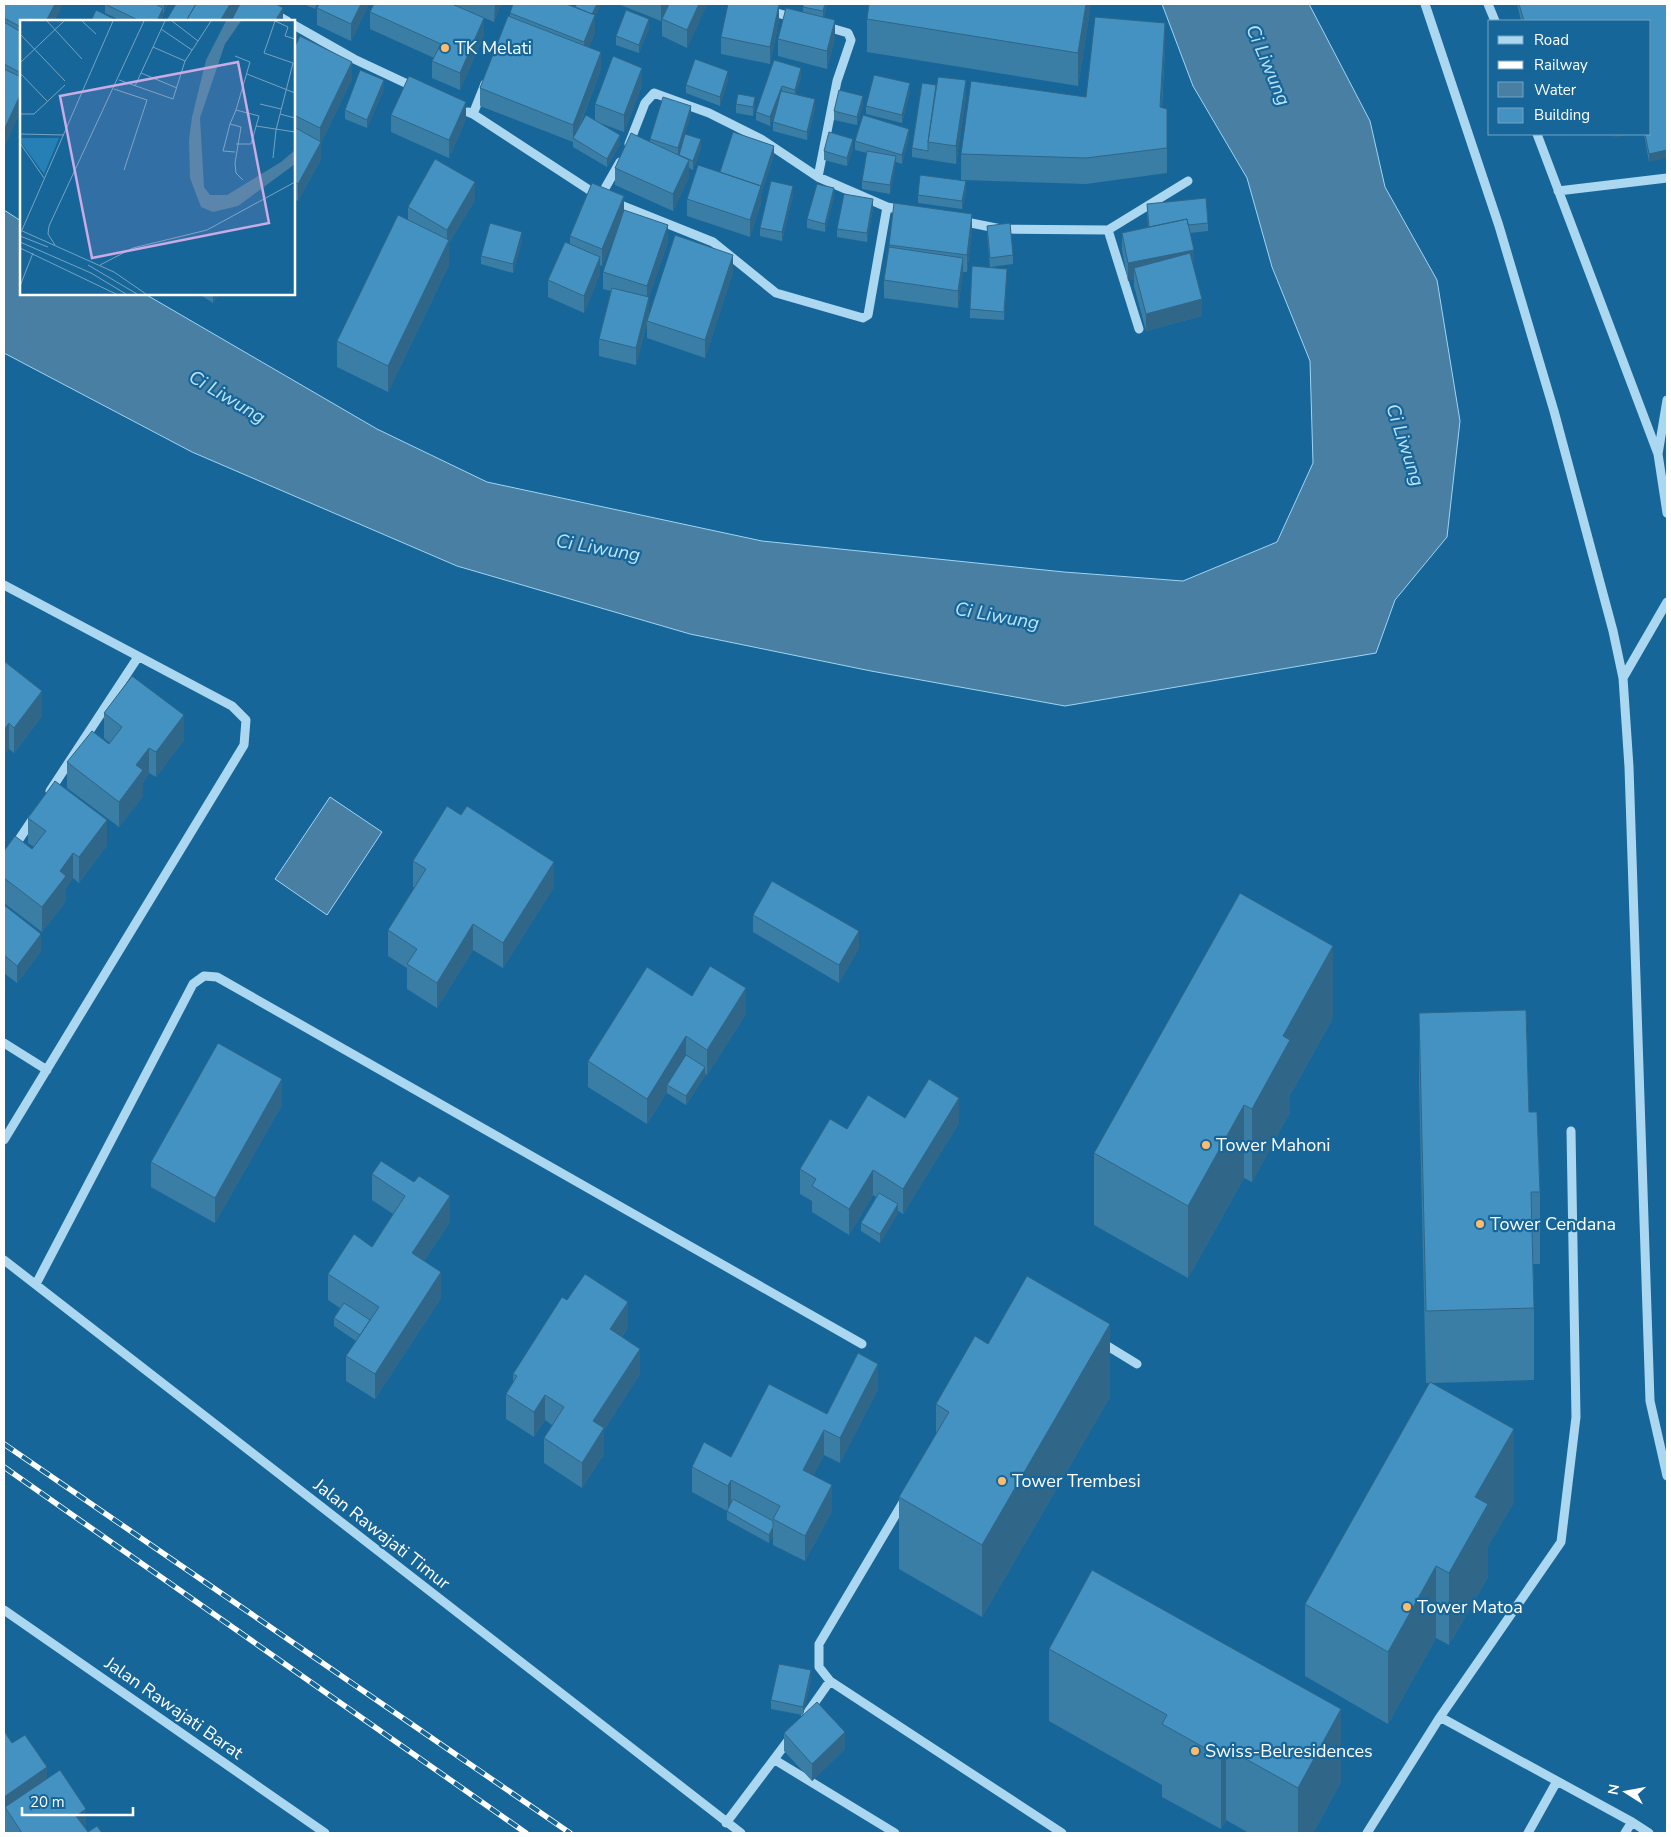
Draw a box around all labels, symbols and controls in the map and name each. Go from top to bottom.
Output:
inset map [20,20,295,295]
legend [1488,20,1651,135]
water label: Ci Liwung [1239,21,1297,109]
text: Road [1534,30,1569,50]
place label: TK Melati [455,36,532,60]
marker: TK Melati [439,42,451,54]
text: Railway [1534,55,1588,75]
text: Water [1534,80,1577,100]
text: Building [1534,105,1590,125]
water label: Ci Liwung [184,364,270,430]
water label: Ci Liwung [1379,400,1431,490]
water label: Ci Liwung [554,528,642,568]
water label: Ci Liwung [953,596,1041,636]
place label: Tower Mahoni [1216,1133,1331,1157]
marker: Tower Mahoni [1200,1139,1212,1151]
place label: Tower Cendana [1490,1212,1616,1236]
marker: Tower Cendana [1474,1218,1486,1230]
place label: Tower Trembesi [1012,1469,1141,1493]
street label: Jalan Rawajati Timur [308,1473,456,1595]
marker: Tower Trembesi [996,1475,1008,1487]
place label: Tower Matoa [1417,1595,1523,1619]
marker: Tower Matoa [1401,1601,1413,1613]
street label: Jalan Rawajati Barat [99,1651,249,1765]
place label: Swiss-Belresidences [1205,1739,1373,1763]
marker: Swiss-Belresidences [1189,1745,1201,1757]
north arrow [1601,1767,1651,1817]
text: N [1603,1783,1624,1797]
scale bar [22,1784,134,1816]
text: 20 m [30,1792,65,1812]

